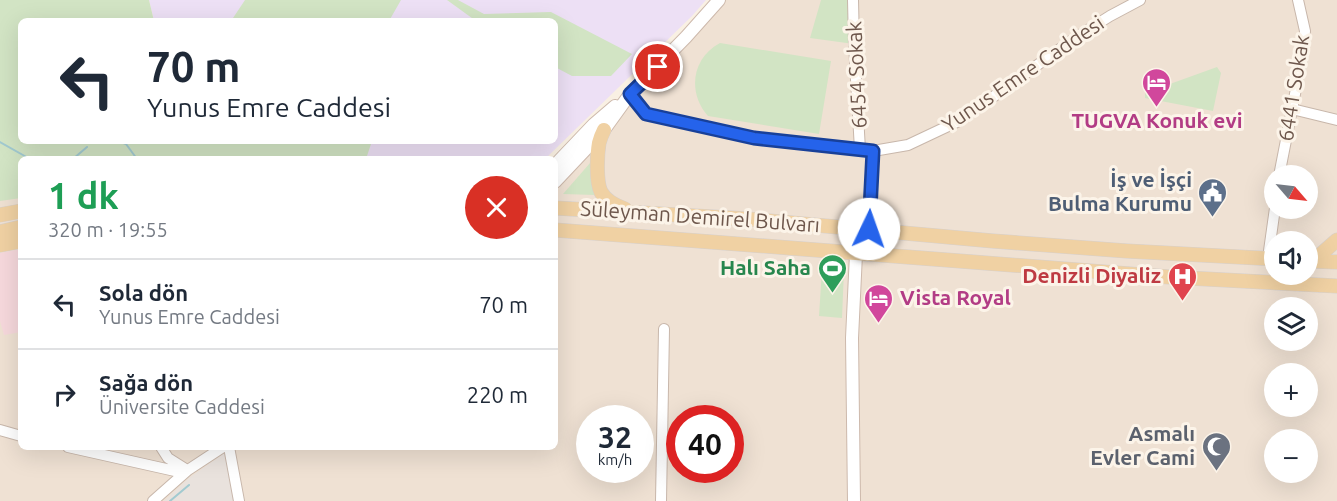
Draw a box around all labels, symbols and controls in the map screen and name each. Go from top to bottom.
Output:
street label: Yunus Emre Caddesi [937,10,1108,136]
street label: 6454 Sokak [841,20,871,129]
street label: 6441 Sokak [1273,33,1313,143]
pin [632,41,683,92]
icon: left [48,42,126,120]
text: 70 m [147,43,241,90]
icon: arrive [641,50,674,83]
hotel icon: TUGVA Konuk evi [1141,66,1173,108]
text: Yunus Emre Caddesi [147,92,391,122]
place label: TUGVA Konuk evi [1071,108,1243,132]
north arrow [1264,165,1318,219]
map controls [1264,165,1318,483]
place label: İş ve İşçi Bulma Kurumu [1048,167,1192,215]
text: 1 dk [48,175,119,216]
button: close [465,176,528,239]
public building icon: İş ve İşçi Bulma Kurumu [1197,176,1229,218]
street label: Süleyman Demirel Bulvarı [579,196,821,236]
position arrow [837,197,901,261]
text: 320 m · 19:55 [48,218,168,241]
button: sound [1264,231,1318,285]
sports icon: Halı Saha [816,252,848,294]
place label: Halı Saha [720,255,811,279]
hospital icon: Denizli Diyaliz [1166,260,1198,302]
place label: Denizli Diyaliz [1022,263,1161,287]
text: Sola dön [99,280,188,305]
hotel icon: Vista Royal [863,282,895,324]
place label: Vista Royal [900,285,1011,309]
icon: left [48,288,81,321]
text: 70 m [479,292,528,317]
button: layers [1264,297,1318,351]
text: Yunus Emre Caddesi [99,305,280,328]
button: + [1264,363,1318,417]
text: Sağa dön [99,370,193,395]
icon: right [48,378,81,411]
text: 220 m [467,382,528,407]
text: Üniversite Caddesi [99,395,265,418]
speed limit sign: 40 [666,405,744,483]
text: 32 [598,420,632,454]
place label: Asmalı Evler Cami [1090,421,1195,469]
button: − [1264,429,1318,483]
mosque icon: Asmalı Evler Cami [1200,430,1232,472]
text: km/h [598,451,632,468]

